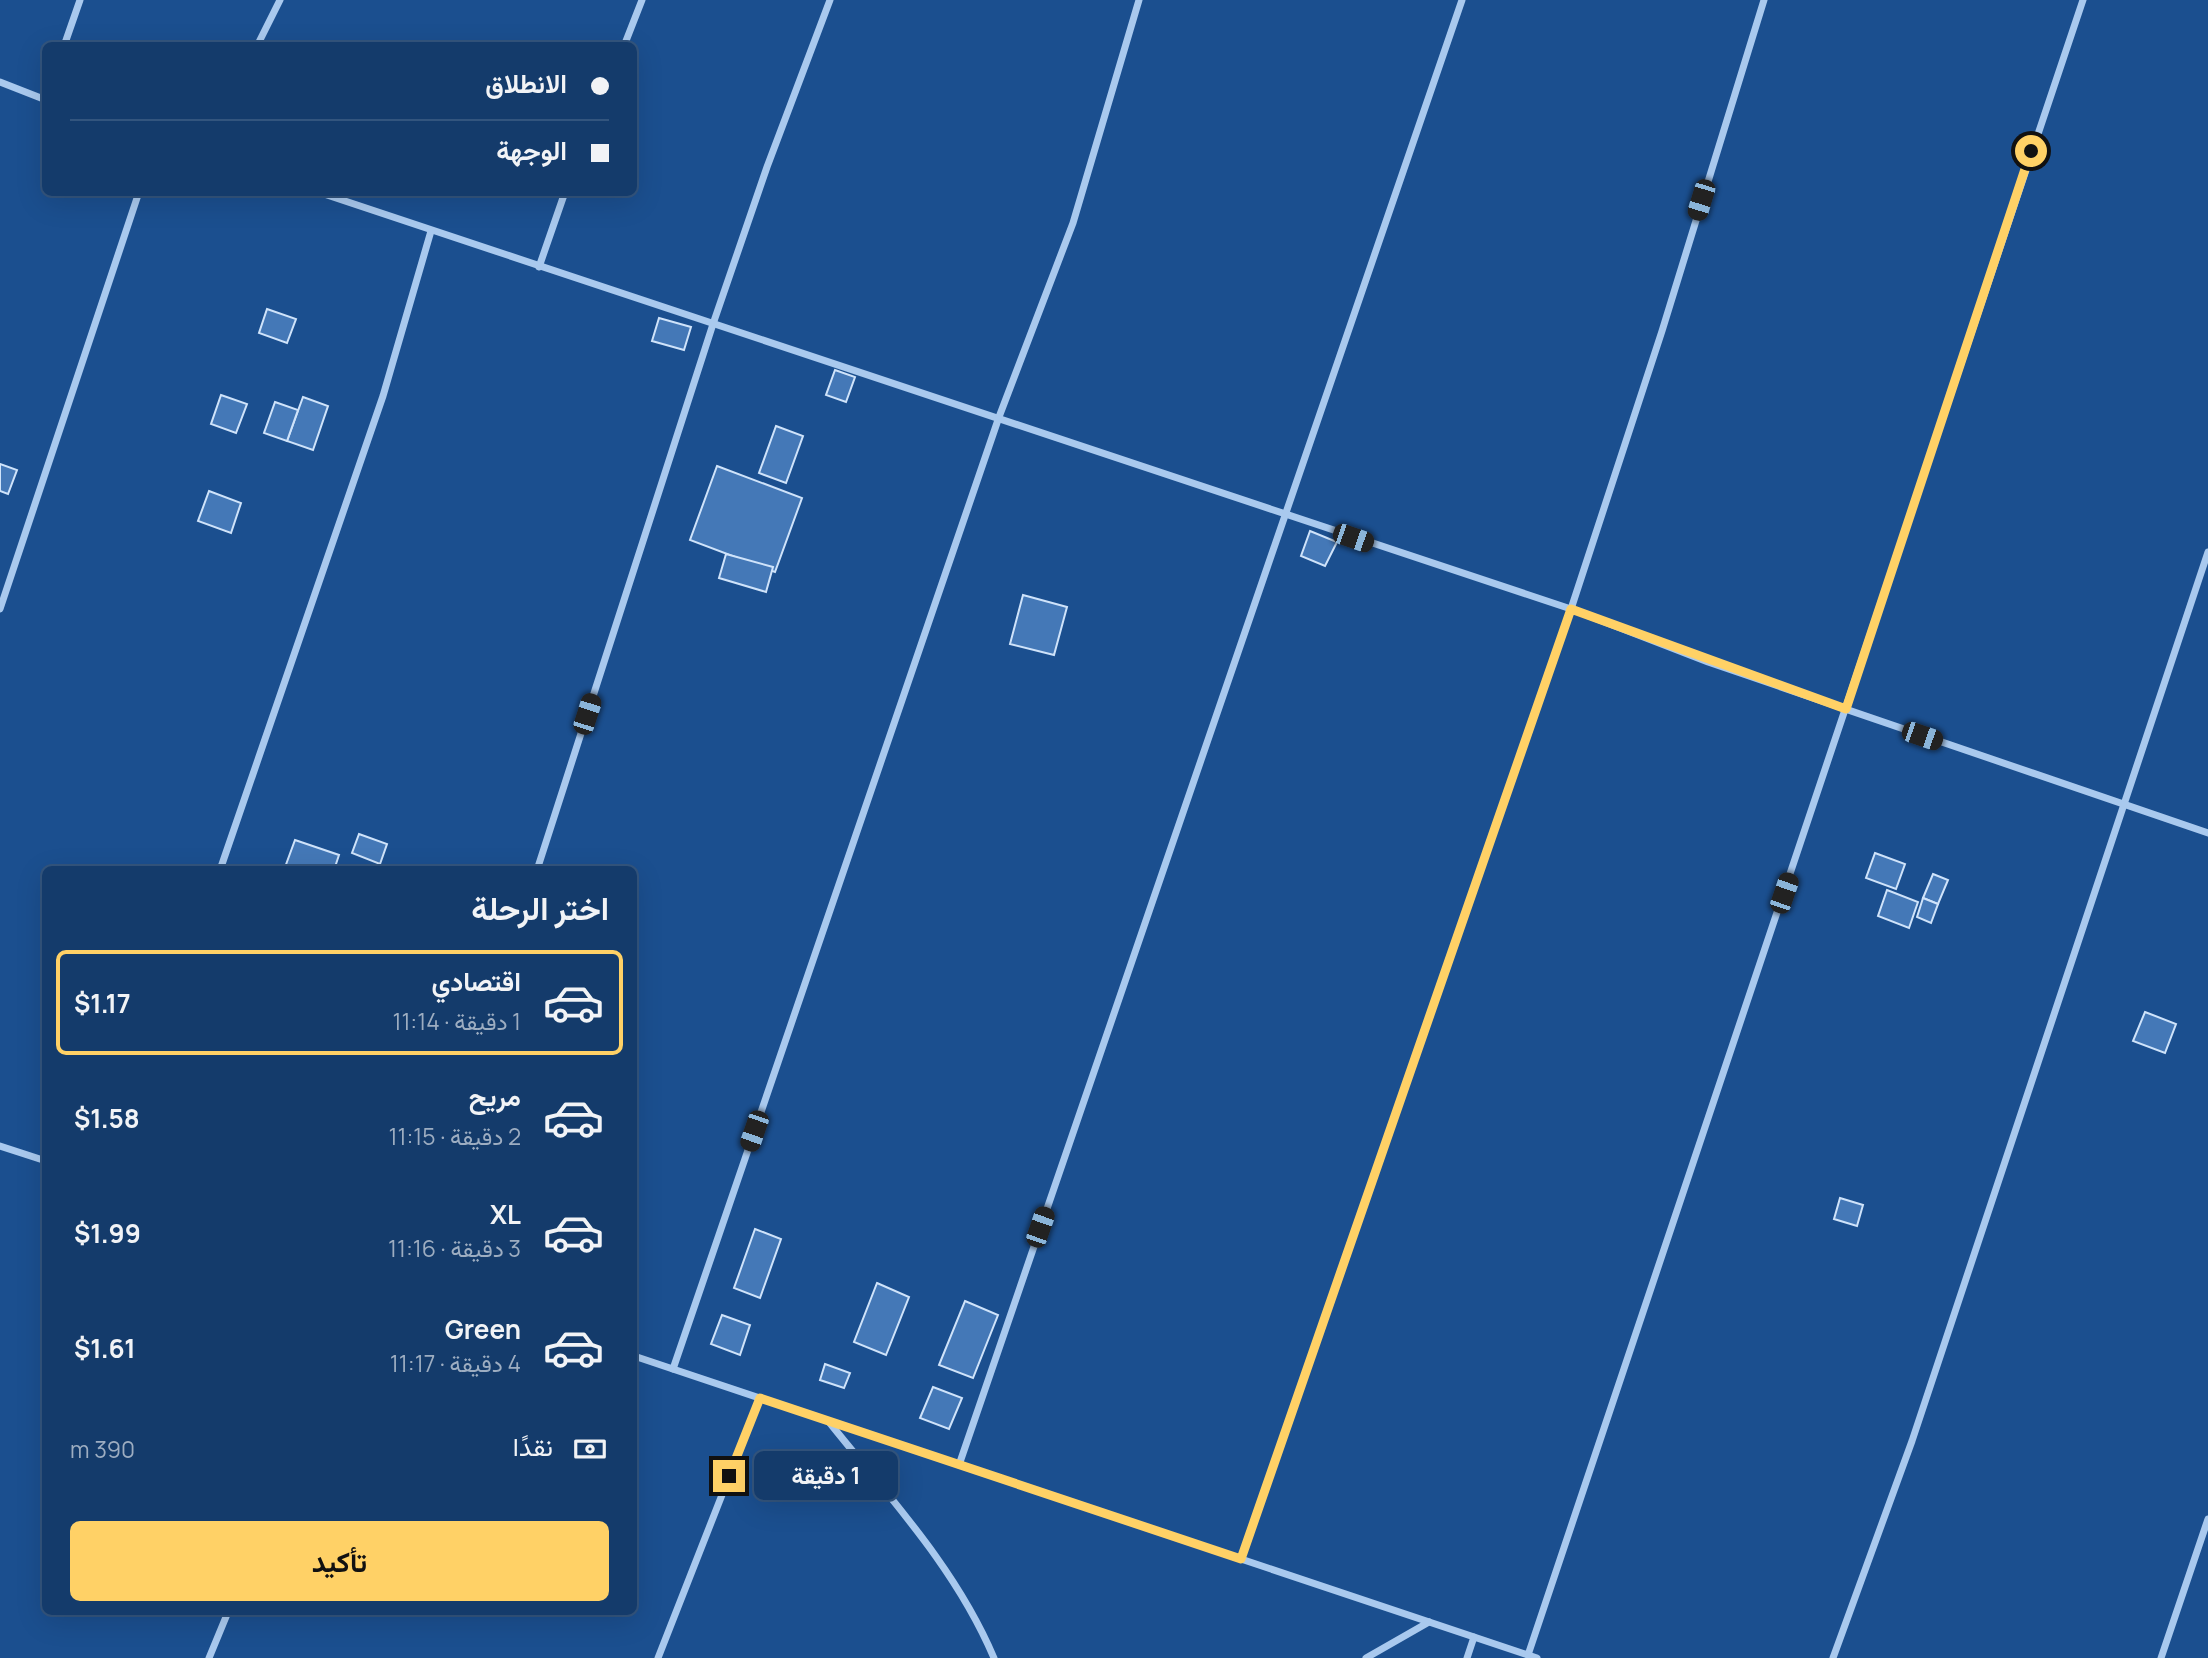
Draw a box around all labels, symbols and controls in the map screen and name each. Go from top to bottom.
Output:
text: الانطلاق [485,65,567,101]
text: الوجهة [496,132,567,168]
route start [2015,135,2047,167]
car [1685,177,1718,223]
car [1330,521,1377,555]
car [571,691,604,737]
car [1899,719,1946,753]
car [1768,870,1801,916]
text: اختر الرحلة [471,886,609,930]
text: اقتصادي [432,963,521,999]
icon: car [542,971,605,1034]
text: $1.17 [74,985,131,1021]
text: 1 دقيقة · 11:14 [392,1005,521,1037]
text: مريح [469,1078,521,1114]
icon: car [542,1086,605,1149]
text: $1.58 [74,1100,140,1136]
car [738,1108,771,1154]
text: 2 دقيقة · 11:15 [389,1120,521,1152]
text: XL [490,1196,521,1232]
icon: car [542,1201,605,1264]
car [1024,1204,1057,1250]
text: $1.99 [74,1215,141,1251]
text: 3 دقيقة · 11:16 [388,1232,521,1264]
text: Green [445,1311,521,1347]
icon: car [542,1316,605,1379]
text: $1.61 [74,1330,136,1366]
text: 4 دقيقة · 11:17 [390,1347,521,1379]
text: نقدًا [513,1428,553,1464]
icon: cash [571,1430,609,1468]
text: 390 m [70,1433,135,1465]
callout: 1 دقيقة [754,1452,897,1500]
text: 1 دقيقة [792,1459,860,1491]
route end [713,1460,745,1492]
button: تأكيد [70,1521,609,1601]

